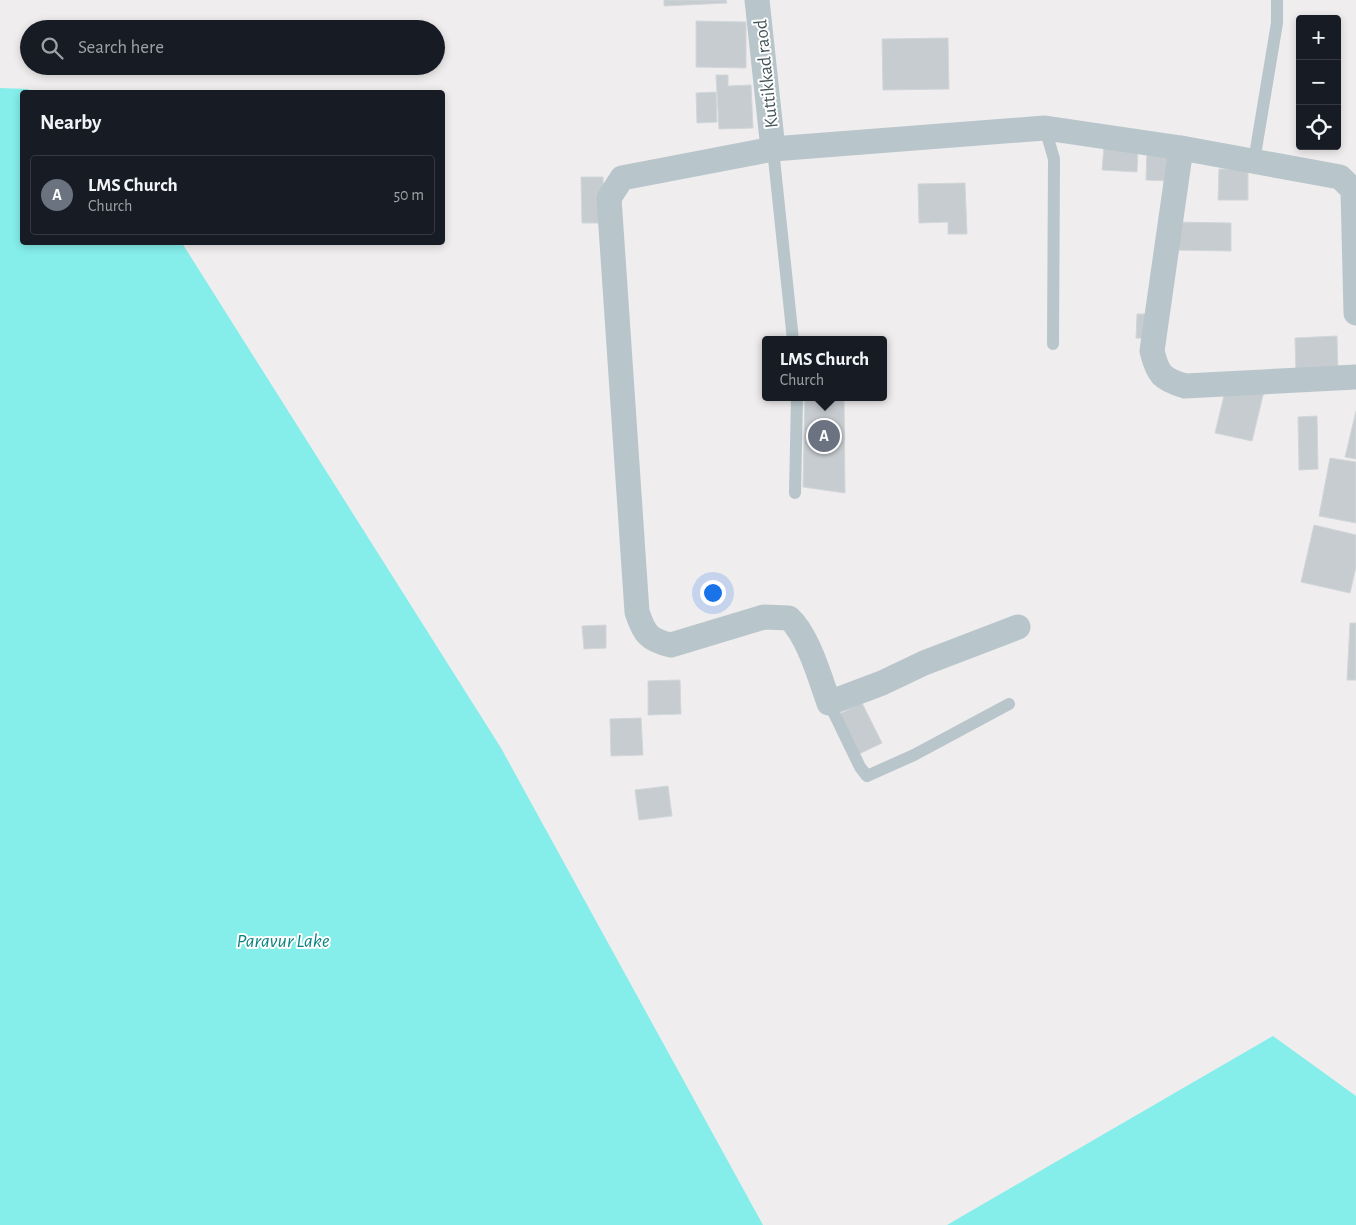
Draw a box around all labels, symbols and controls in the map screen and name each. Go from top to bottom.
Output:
map controls [1296,15,1341,150]
button: + [1296,15,1341,60]
street label: Kuttikkad raod [751,18,782,129]
search box [20,20,445,75]
icon: search [38,34,66,62]
text: Search here [78,38,164,57]
button: − [1296,60,1341,105]
button: locate [1296,105,1341,150]
text: Nearby [40,112,101,133]
text: LMS Church [88,176,178,195]
text: A [52,187,62,203]
text: 50 m [393,187,424,203]
text: Church [88,198,132,214]
popup [762,336,887,401]
text: LMS Church [780,350,869,369]
text: Church [780,372,824,388]
pin: A [808,417,840,455]
your location [700,580,726,606]
water label: Paravur Lake [237,931,330,951]

